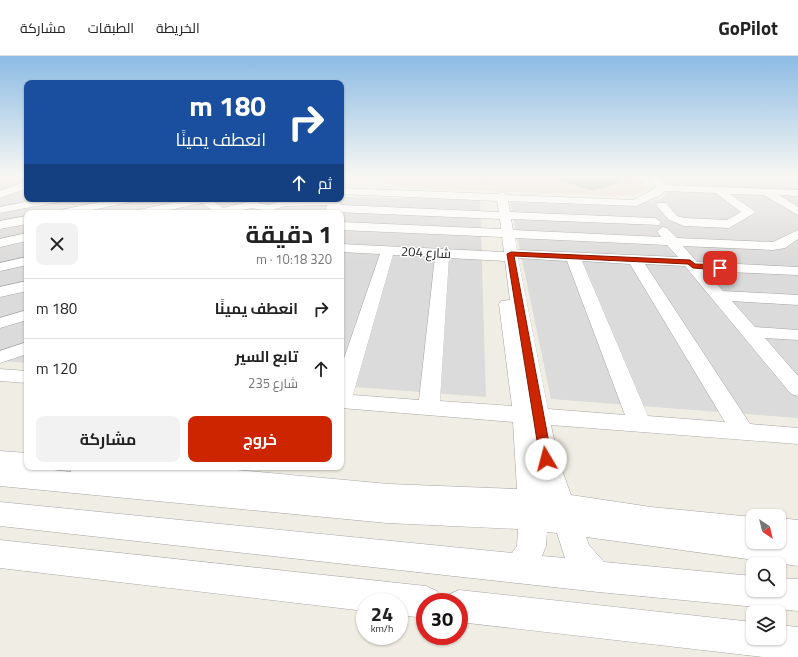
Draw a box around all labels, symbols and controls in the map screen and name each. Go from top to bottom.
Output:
text: GoPilot [718,13,778,42]
text: مشاركة [20,17,66,38]
text: الطبقات [88,17,134,38]
text: الخريطة [156,17,200,38]
text: 180 m [189,84,266,127]
icon: right [280,96,332,148]
text: انعطف يمينًا [176,126,266,153]
icon: ahead [288,172,310,194]
text: ثم [318,172,332,195]
text: 1 دقيقة [245,216,332,252]
button: close [36,223,78,265]
street label: شارع 204 [401,241,451,263]
text: 320 m · 10:18 [256,249,332,269]
pin [703,251,737,285]
icon: arrive [709,257,731,279]
text: 180 m [36,297,77,320]
text: انعطف يمينًا [215,297,298,320]
icon: right [310,298,332,320]
text: تابع السير [235,345,298,368]
text: 120 m [36,357,77,380]
icon: ahead [310,358,332,380]
text: شارع 235 [248,373,298,393]
button: مشاركة [36,416,180,462]
button: خروج [188,416,332,462]
position arrow [525,438,567,480]
north arrow [746,509,786,549]
map controls [746,509,786,645]
button: search [746,557,786,597]
speed limit sign: 30 [416,593,468,645]
text: 24 [371,598,393,629]
button: layers [746,605,786,645]
text: km/h [371,621,393,636]

